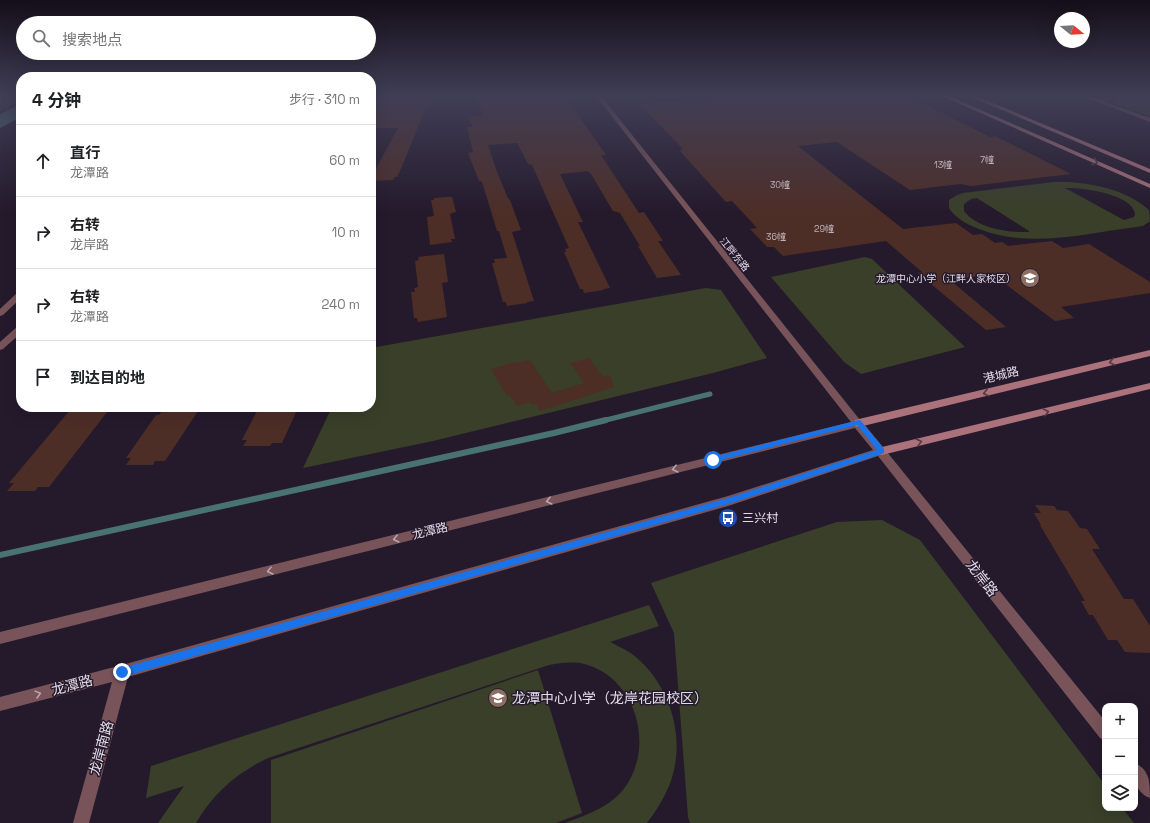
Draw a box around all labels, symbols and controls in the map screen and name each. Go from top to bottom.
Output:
north arrow [1054,12,1090,48]
search box [16,16,376,60]
icon: search [30,27,52,49]
text: 搜索地点 [62,30,122,49]
text: 4 分钟 [32,89,81,111]
text: 步行 · 310 m [289,91,360,108]
text: 直行 [70,143,100,162]
icon: ahead [32,150,54,172]
text: 60 m [329,152,360,169]
house number: 7幢 [980,154,994,166]
one-way arrow [1091,157,1099,165]
house number: 13幢 [934,159,952,171]
text: 龙潭路 [70,164,109,181]
house number: 30幢 [770,179,790,191]
text: 右转 [70,215,100,234]
icon: right [32,222,54,244]
house number: 29幢 [814,223,834,235]
text: 10 m [332,224,360,241]
house number: 36幢 [766,231,786,243]
street label: 江畔东路 [717,235,752,274]
text: 龙岸路 [70,236,109,253]
school or university icon: 龙潭中心小学（江畔人家校区） [1019,267,1041,289]
place label: 龙潭中心小学（江畔人家校区） [876,272,1016,285]
text: 右转 [70,287,100,306]
icon: right [32,294,54,316]
text: 240 m [322,296,360,313]
text: 龙潭路 [70,308,109,325]
one-way arrow [1109,358,1115,366]
street label: 港城路 [982,363,1020,387]
icon: arrive [32,366,54,388]
text: 到达目的地 [70,368,145,387]
one-way arrow [982,388,989,396]
one-way arrow [1043,408,1049,416]
one-way arrow [916,438,923,447]
route start [704,451,722,469]
one-way arrow [672,464,679,473]
one-way arrow [546,496,552,504]
bus stop icon: 三兴村 [717,507,739,529]
place label: 三兴村 [742,510,779,526]
street label: 龙潭路 [411,519,449,543]
one-way arrow [393,535,399,543]
street label: 龙岸路 [962,556,1002,600]
one-way arrow [267,566,274,575]
route end [113,663,131,681]
street label: 龙潭路 [49,671,95,699]
school or university icon: 龙潭中心小学（龙岸花园校区） [487,687,509,709]
place label: 龙潭中心小学（龙岸花园校区） [512,689,708,707]
one-way arrow [35,691,41,699]
map controls [1102,703,1138,811]
button: + [1102,703,1138,739]
street label: 龙岸南路 [85,719,117,777]
button: − [1102,739,1138,775]
button: layers [1102,775,1138,811]

